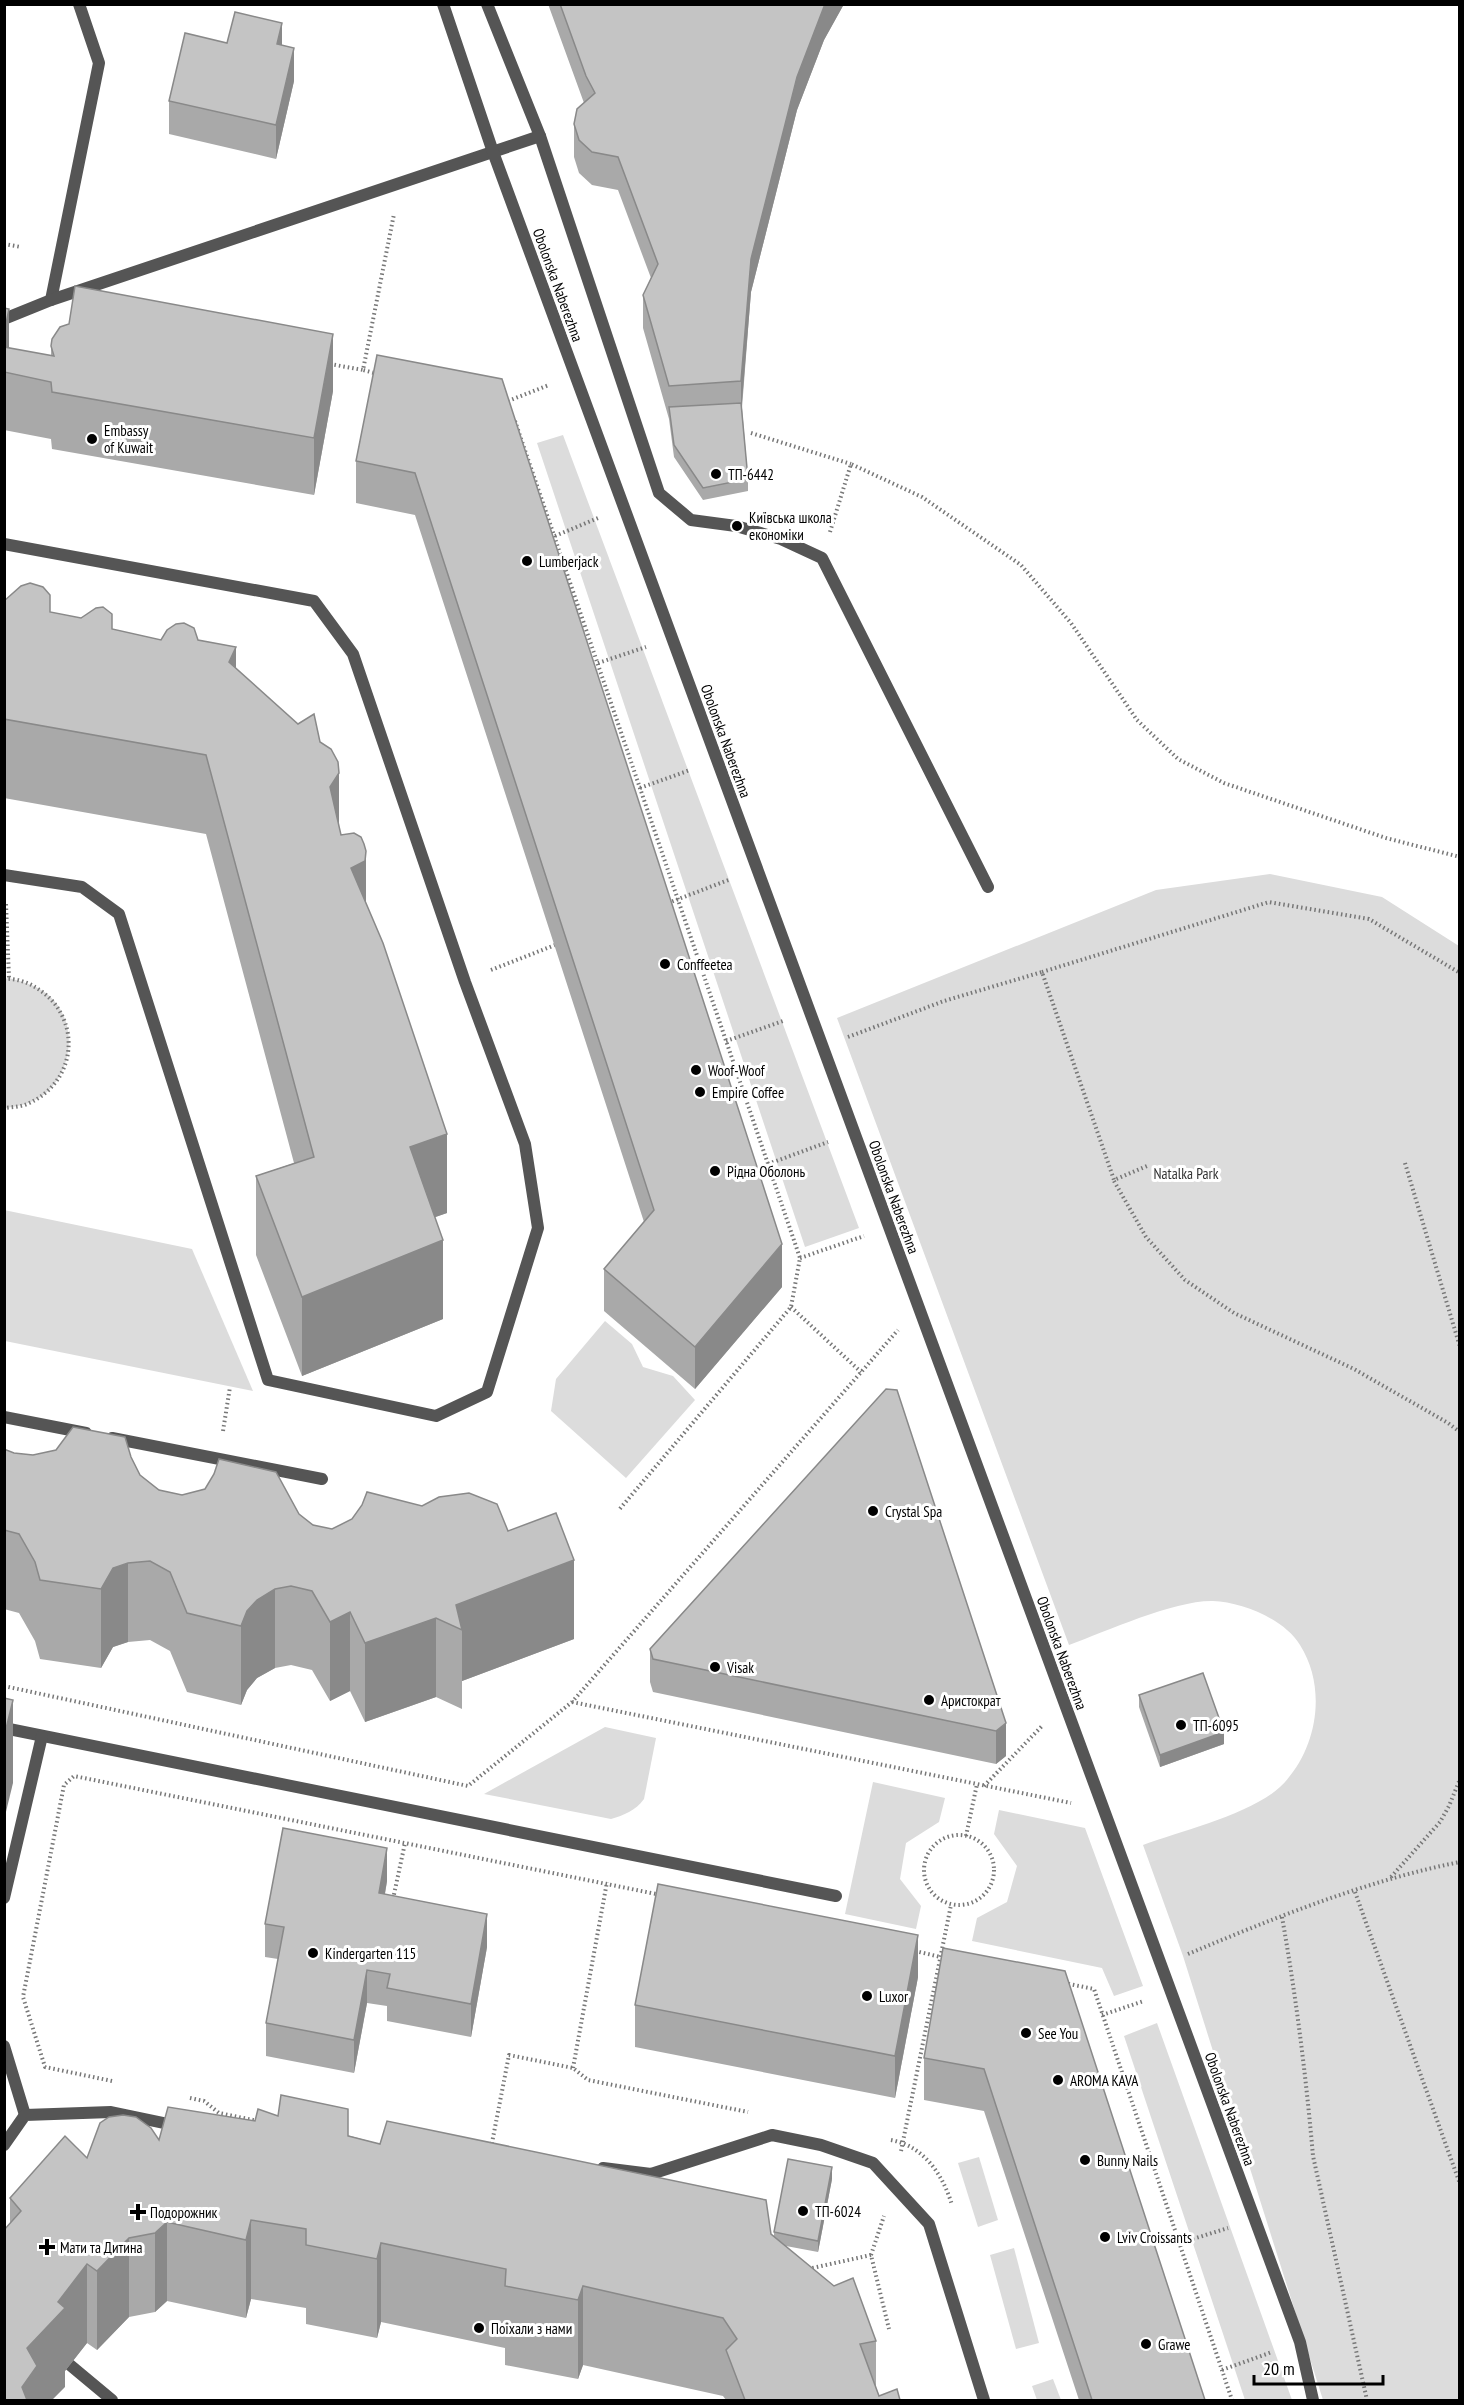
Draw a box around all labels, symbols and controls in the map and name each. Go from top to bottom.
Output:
street label: Obolonska Naberezhna [529,226,587,344]
place label: Embassy of Kuwait [104,421,153,457]
marker: Embassy of Kuwait [85,432,99,446]
place label: ТП-6442 [728,465,774,484]
marker: ТП-6442 [709,467,723,481]
place label: Київська школа економіки [749,508,832,544]
marker: Київська школа економіки [730,519,744,533]
place label: Lumberjack [539,552,599,571]
marker: Lumberjack [520,554,534,568]
street label: Obolonska Naberezhna [697,682,755,800]
place label: Conffeetea [677,955,733,974]
marker: Conffeetea [658,957,672,971]
place label: Woof-Woof [708,1061,766,1080]
marker: Woof-Woof [689,1063,703,1077]
place label: Empire Coffee [712,1083,784,1102]
marker: Empire Coffee [693,1085,707,1099]
street label: Obolonska Naberezhna [865,1138,923,1256]
place label: Рідна Оболонь [727,1162,806,1181]
marker: Рідна Оболонь [708,1164,722,1178]
park label: Natalka Park [1154,1164,1219,1183]
place label: Crystal Spa [885,1502,942,1521]
marker: Crystal Spa [866,1504,880,1518]
street label: Obolonska Naberezhna [1033,1594,1091,1712]
place label: Visak [726,1658,754,1677]
marker: Visak [708,1660,722,1674]
place label: Аристократ [941,1691,1001,1710]
marker: Аристократ [922,1693,936,1707]
place label: ТП-6095 [1193,1716,1239,1735]
marker: ТП-6095 [1174,1718,1188,1732]
place label: Kindergarten 115 [325,1944,416,1963]
marker: Kindergarten 115 [306,1946,320,1960]
place label: Luxor [879,1987,909,2006]
marker: Luxor [860,1989,874,2003]
place label: See You [1038,2024,1078,2043]
marker: See You [1019,2026,1033,2040]
street label: Obolonska Naberezhna [1201,2050,1259,2168]
place label: AROMA KAVA [1070,2071,1139,2090]
marker: AROMA KAVA [1051,2073,1065,2087]
place label: Bunny Nails [1097,2151,1158,2170]
marker: Bunny Nails [1078,2153,1092,2167]
place label: ТП-6024 [815,2202,861,2221]
place label: Подорожник [150,2203,218,2222]
marker: ТП-6024 [796,2204,810,2218]
marker: Подорожник [131,2205,145,2219]
place label: Lviv Croissants [1117,2228,1192,2247]
marker: Lviv Croissants [1098,2230,1112,2244]
marker: Мати та Дитина [38,2238,56,2256]
place label: Мати та Дитина [60,2238,142,2257]
place label: Поїхали з нами [491,2319,572,2338]
marker: Поїхали з нами [472,2321,486,2335]
place label: Grawe [1158,2335,1190,2354]
marker: Grawe [1139,2337,1153,2351]
scale bar [1254,2348,1383,2386]
text: 20 m [1263,2357,1295,2380]

